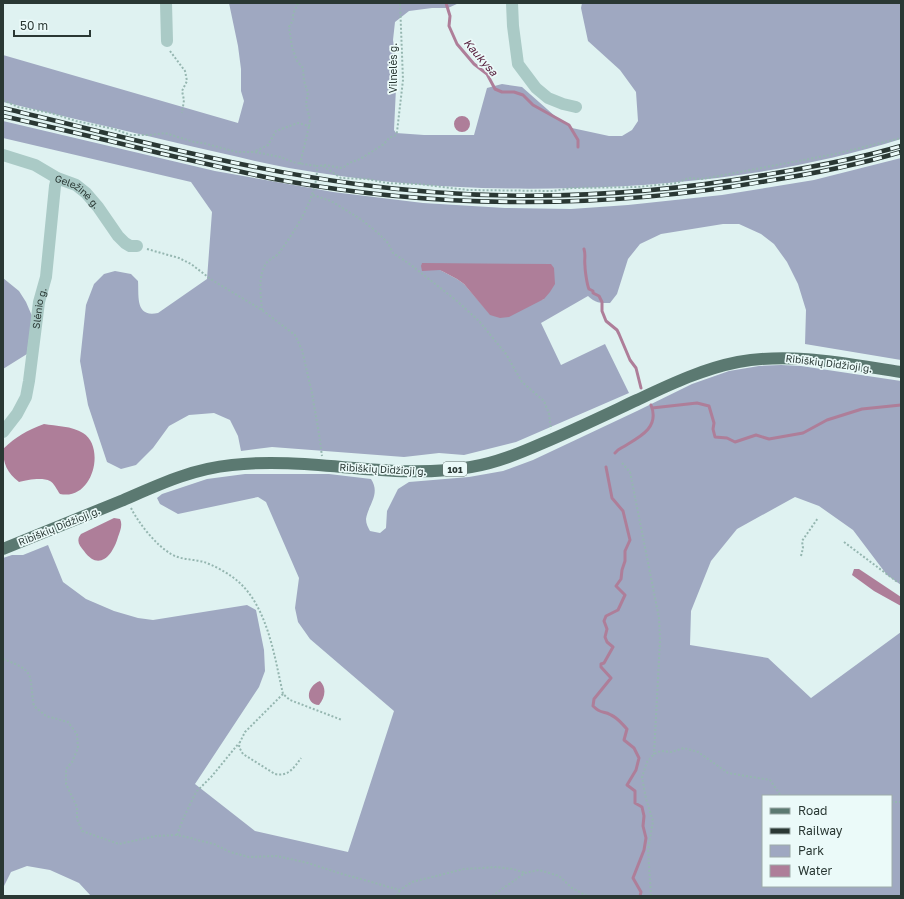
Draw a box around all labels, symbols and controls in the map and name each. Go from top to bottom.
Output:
scale bar [14,12,90,38]
text: 50 m [20,18,48,33]
water label: Kaukysa [461,36,501,79]
street label: Vilnelės g. [387,43,399,93]
street label: Geležinė g. [53,172,103,211]
street label: Slėnio g. [30,286,49,329]
street label: Ribiškių Didžioji g. [785,352,873,374]
street label: Ribiškių Didžioji g. [339,461,427,477]
road number: 101 [443,462,467,476]
street label: Ribiškių Didžioji g. [16,504,102,548]
legend [762,795,892,887]
text: Road [798,803,827,818]
text: Railway [798,823,843,838]
text: Park [798,843,824,858]
text: Water [798,863,832,878]

